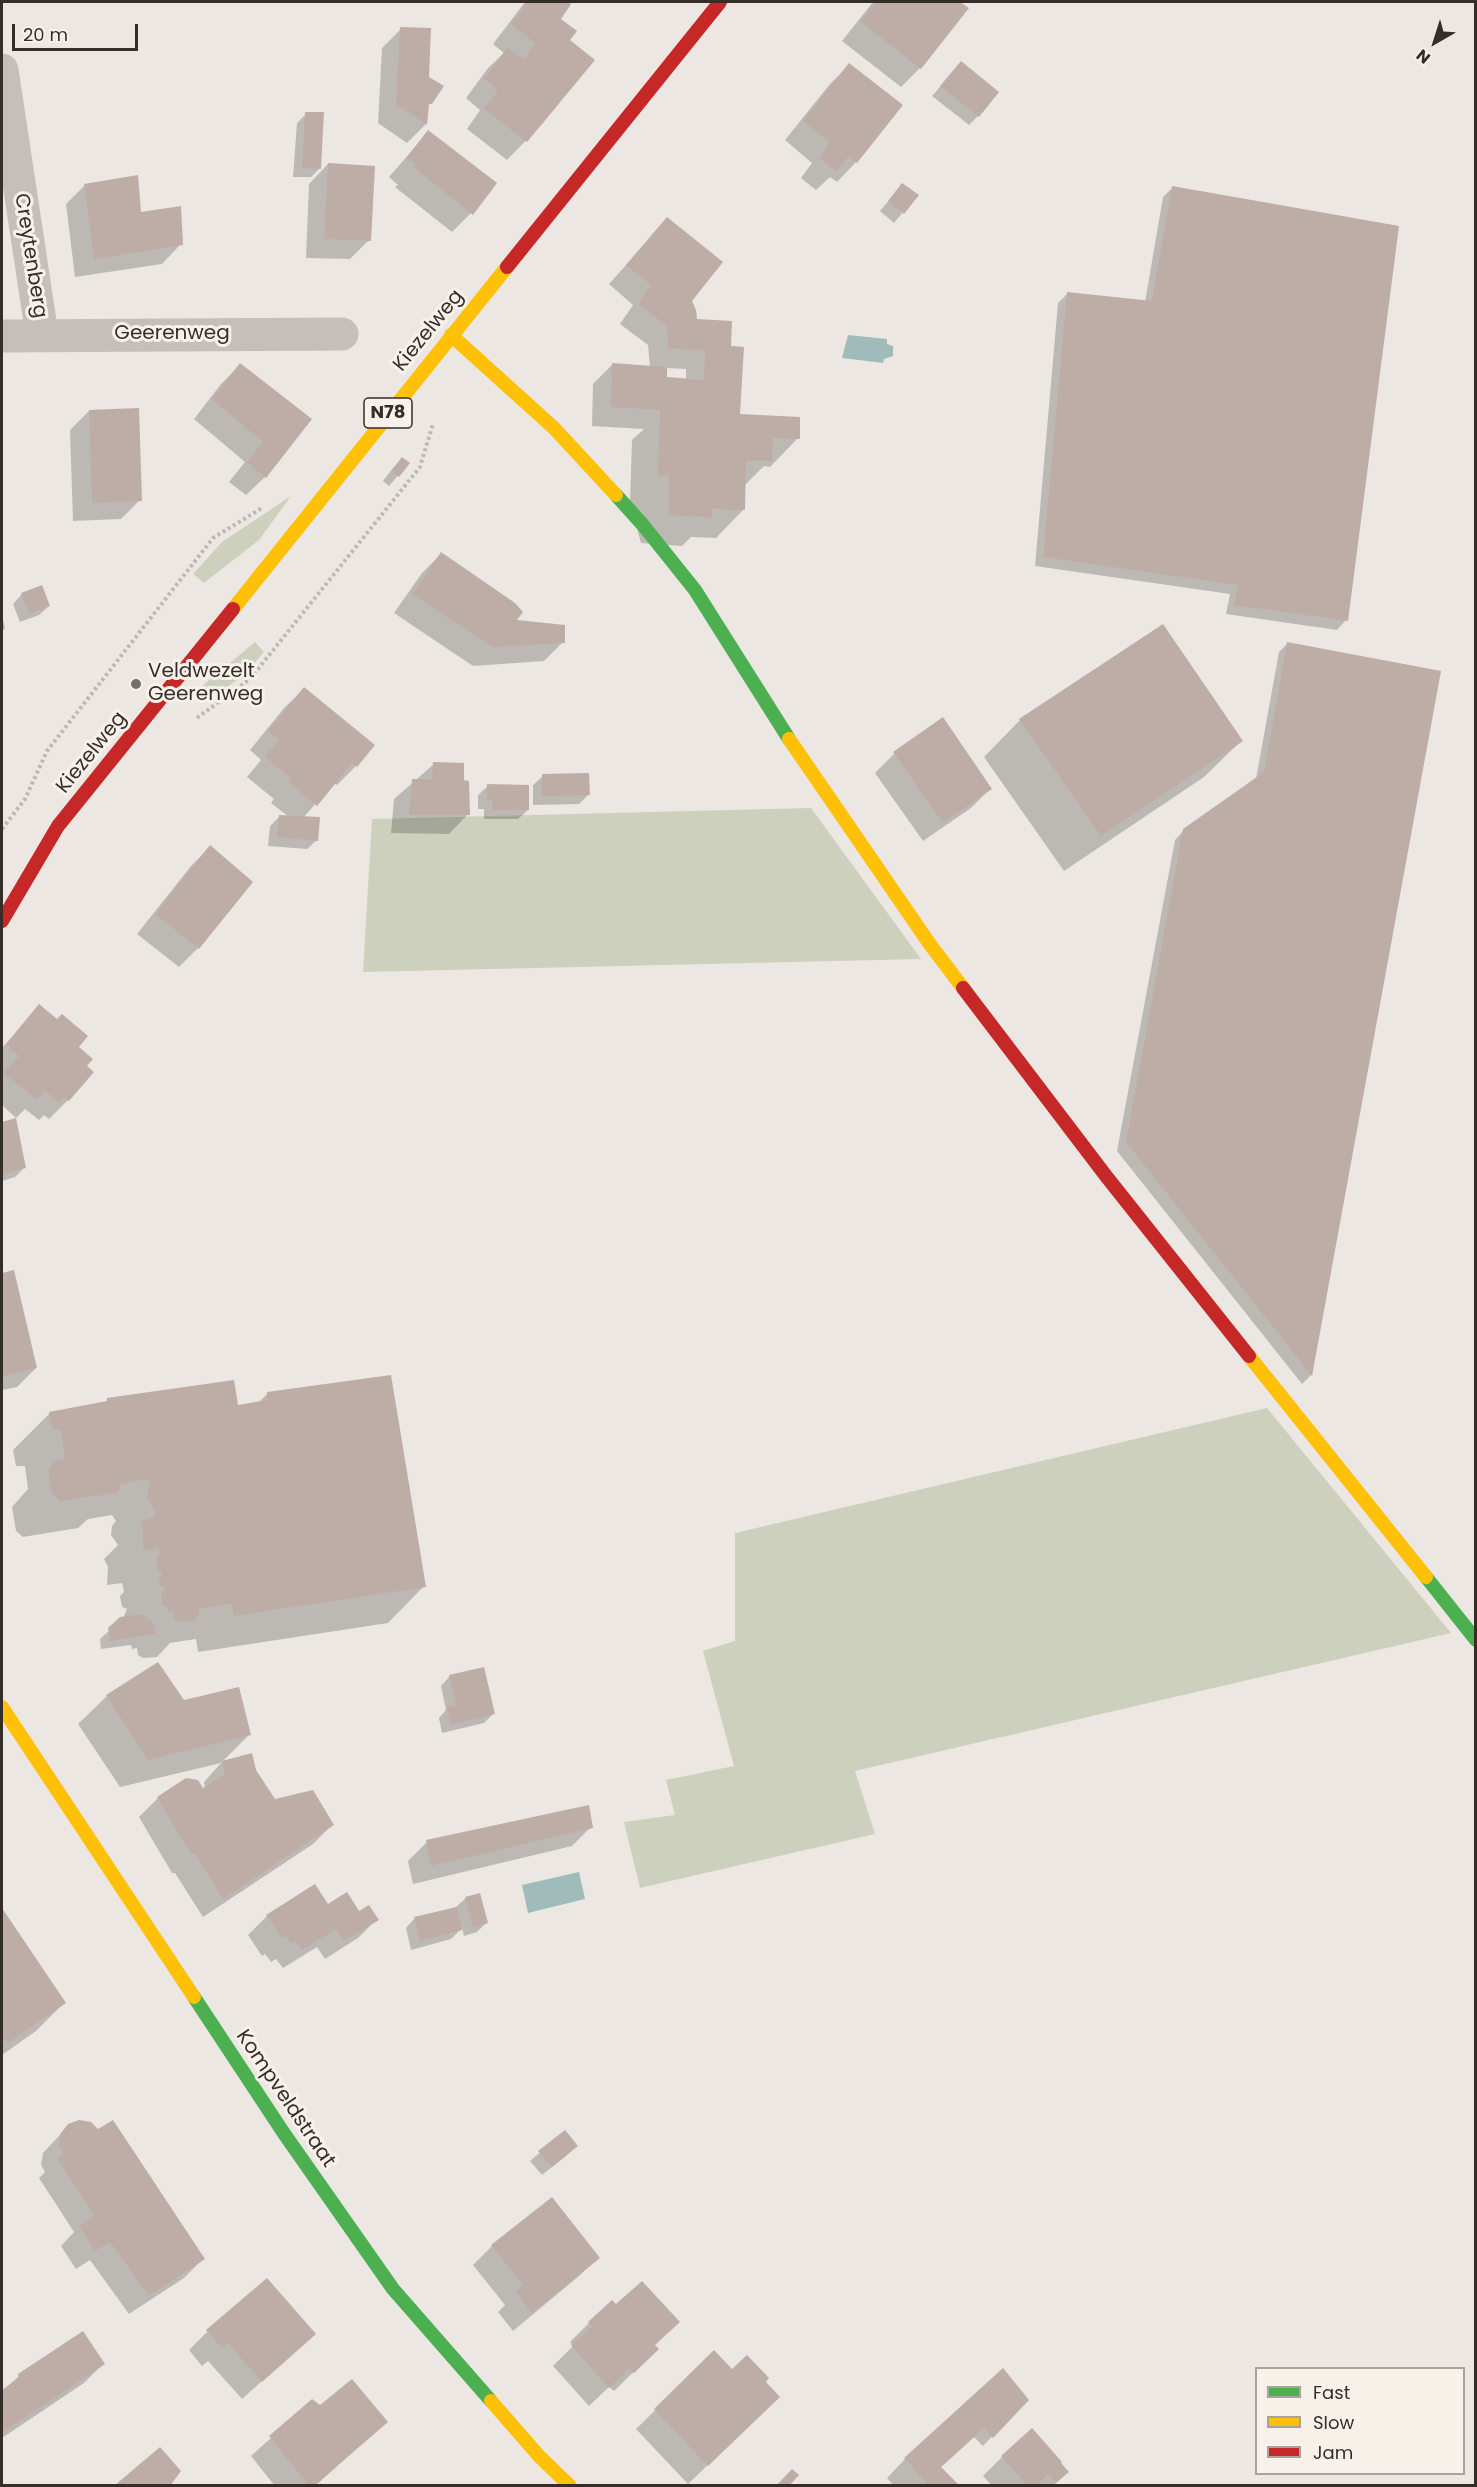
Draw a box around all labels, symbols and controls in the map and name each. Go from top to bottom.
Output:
scale bar [15,12,141,50]
north arrow [1405,12,1465,72]
text: 20 m [23,22,68,47]
text: N [1411,44,1435,69]
street label: Creytenberg [8,192,52,320]
street label: Kiezelweg [389,285,469,377]
street label: Geerenweg [114,322,230,346]
road number: N78 [364,398,412,428]
place label: Veldwezelt Geerenweg [148,660,263,707]
marker: Veldwezelt Geerenweg [129,677,143,691]
street label: Kiezelweg [52,707,132,799]
street label: Kompveldstraat [230,2026,340,2172]
legend [1255,2367,1465,2475]
text: Fast [1313,2380,1350,2405]
text: Slow [1313,2410,1354,2435]
text: Jam [1313,2440,1353,2465]

